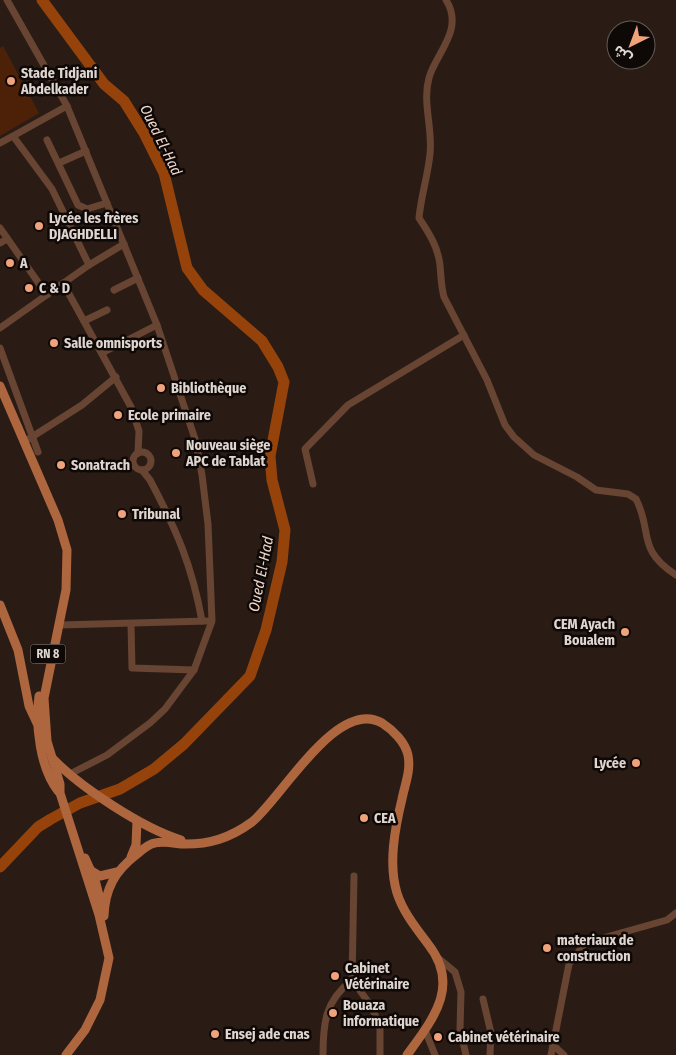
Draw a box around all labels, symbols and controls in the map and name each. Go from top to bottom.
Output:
north arrow [606,20,656,70]
text: ش [610,42,635,67]
place label: Stade Tidjani Abdelkader [20,65,98,98]
marker: Stade Tidjani Abdelkader [5,75,17,87]
water label: Oued El-Had [136,102,186,178]
place label: Lycée les frères DJAGHDELLI [49,210,138,243]
marker: Lycée les frères DJAGHDELLI [33,220,45,232]
place label: A [19,255,28,272]
marker: A [4,257,16,269]
place label: C & D [39,280,70,297]
marker: C & D [23,282,35,294]
place label: Salle omnisports [64,335,162,352]
marker: Salle omnisports [48,337,60,349]
place label: Bibliothèque [171,380,246,397]
marker: Bibliothèque [155,382,167,394]
place label: Ecole primaire [128,407,211,424]
marker: Ecole primaire [112,409,124,421]
place label: Nouveau siège APC de Tablat [185,437,270,470]
marker: Nouveau siège APC de Tablat [170,447,182,459]
place label: Sonatrach [71,457,130,474]
marker: Sonatrach [55,459,67,471]
place label: Tribunal [132,506,180,523]
marker: Tribunal [116,508,128,520]
water label: Oued El-Had [245,535,277,613]
place label: CEM Ayach Boualem [554,616,615,649]
marker: CEM Ayach Boualem [619,626,631,638]
road number: RN 8 [30,644,66,664]
place label: Lycée [594,755,626,772]
marker: Lycée [630,757,642,769]
place label: CEA [374,810,396,827]
marker: CEA [358,812,370,824]
place label: materiaux de construction [557,932,634,965]
marker: materiaux de construction [541,942,553,954]
place label: Cabinet Vétérinaire [344,960,409,993]
marker: Cabinet Vétérinaire [329,970,341,982]
place label: Bouaza informatique [343,997,419,1030]
marker: Bouaza informatique [327,1007,339,1019]
place label: Ensej ade cnas [225,1026,310,1043]
marker: Ensej ade cnas [209,1028,221,1040]
place label: Cabinet vétérinaire [448,1029,560,1046]
marker: Cabinet vétérinaire [432,1031,444,1043]

